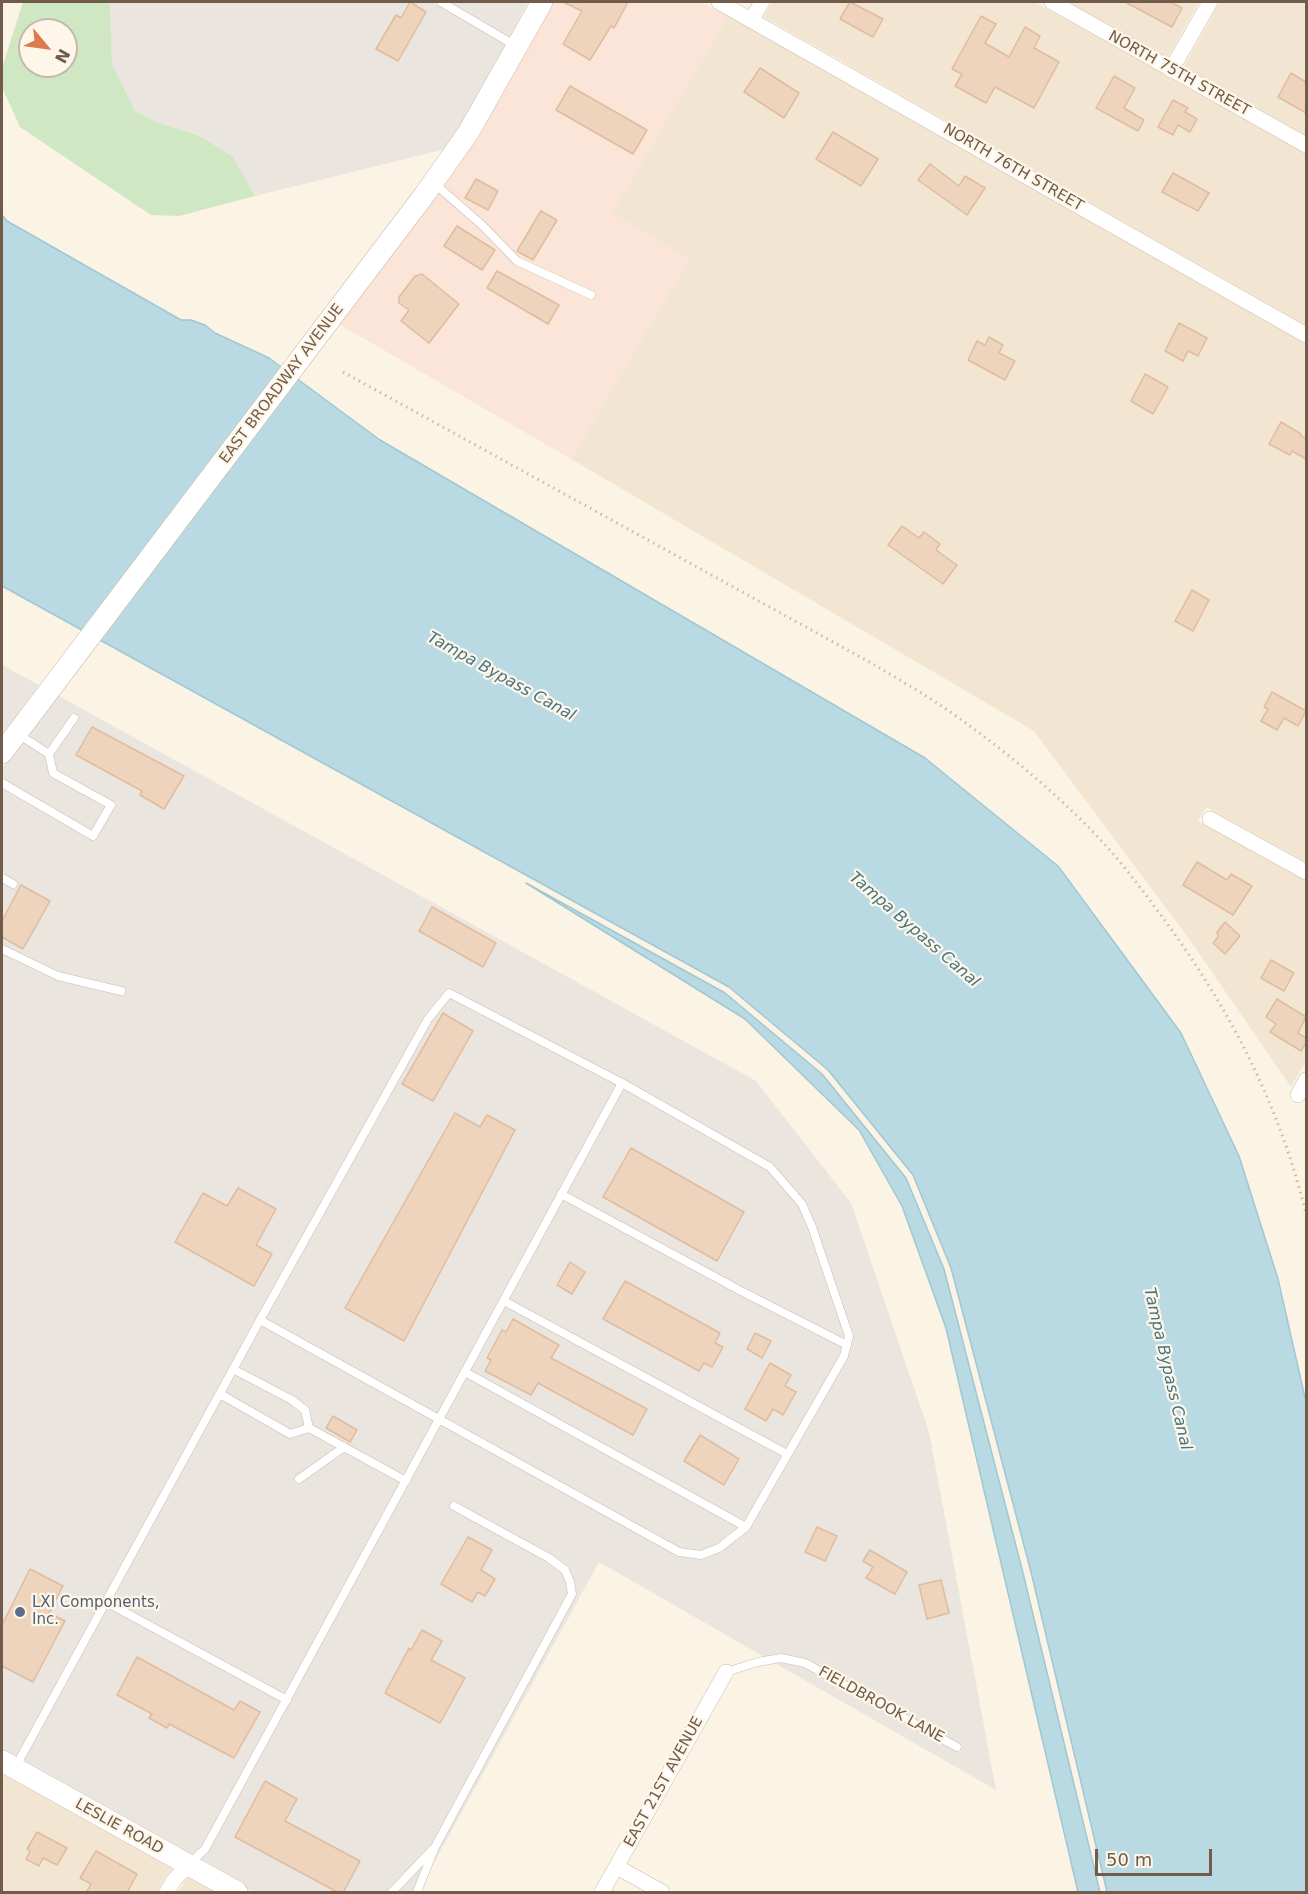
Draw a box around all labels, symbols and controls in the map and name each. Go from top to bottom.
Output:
north arrow [18,18,78,78]
street label: NORTH 75TH STREET [1105,28,1253,120]
text: N [51,46,74,66]
street label: NORTH 76TH STREET [940,120,1086,216]
street label: EAST BROADWAY AVENUE [216,301,348,467]
water label: Tampa Bypass Canal [424,628,578,726]
water label: Tampa Bypass Canal [845,868,983,992]
water label: Tampa Bypass Canal [1139,1286,1195,1452]
place label: LXI Components, Inc. [32,1594,159,1629]
marker: LXI Components, Inc. [13,1605,27,1619]
street label: FIELDBROOK LANE [815,1663,947,1747]
street label: EAST 21ST AVENUE [621,1714,707,1850]
street label: LESLIE ROAD [72,1795,166,1859]
scale bar [1098,1837,1215,1875]
text: 50 m [1106,1849,1152,1870]

